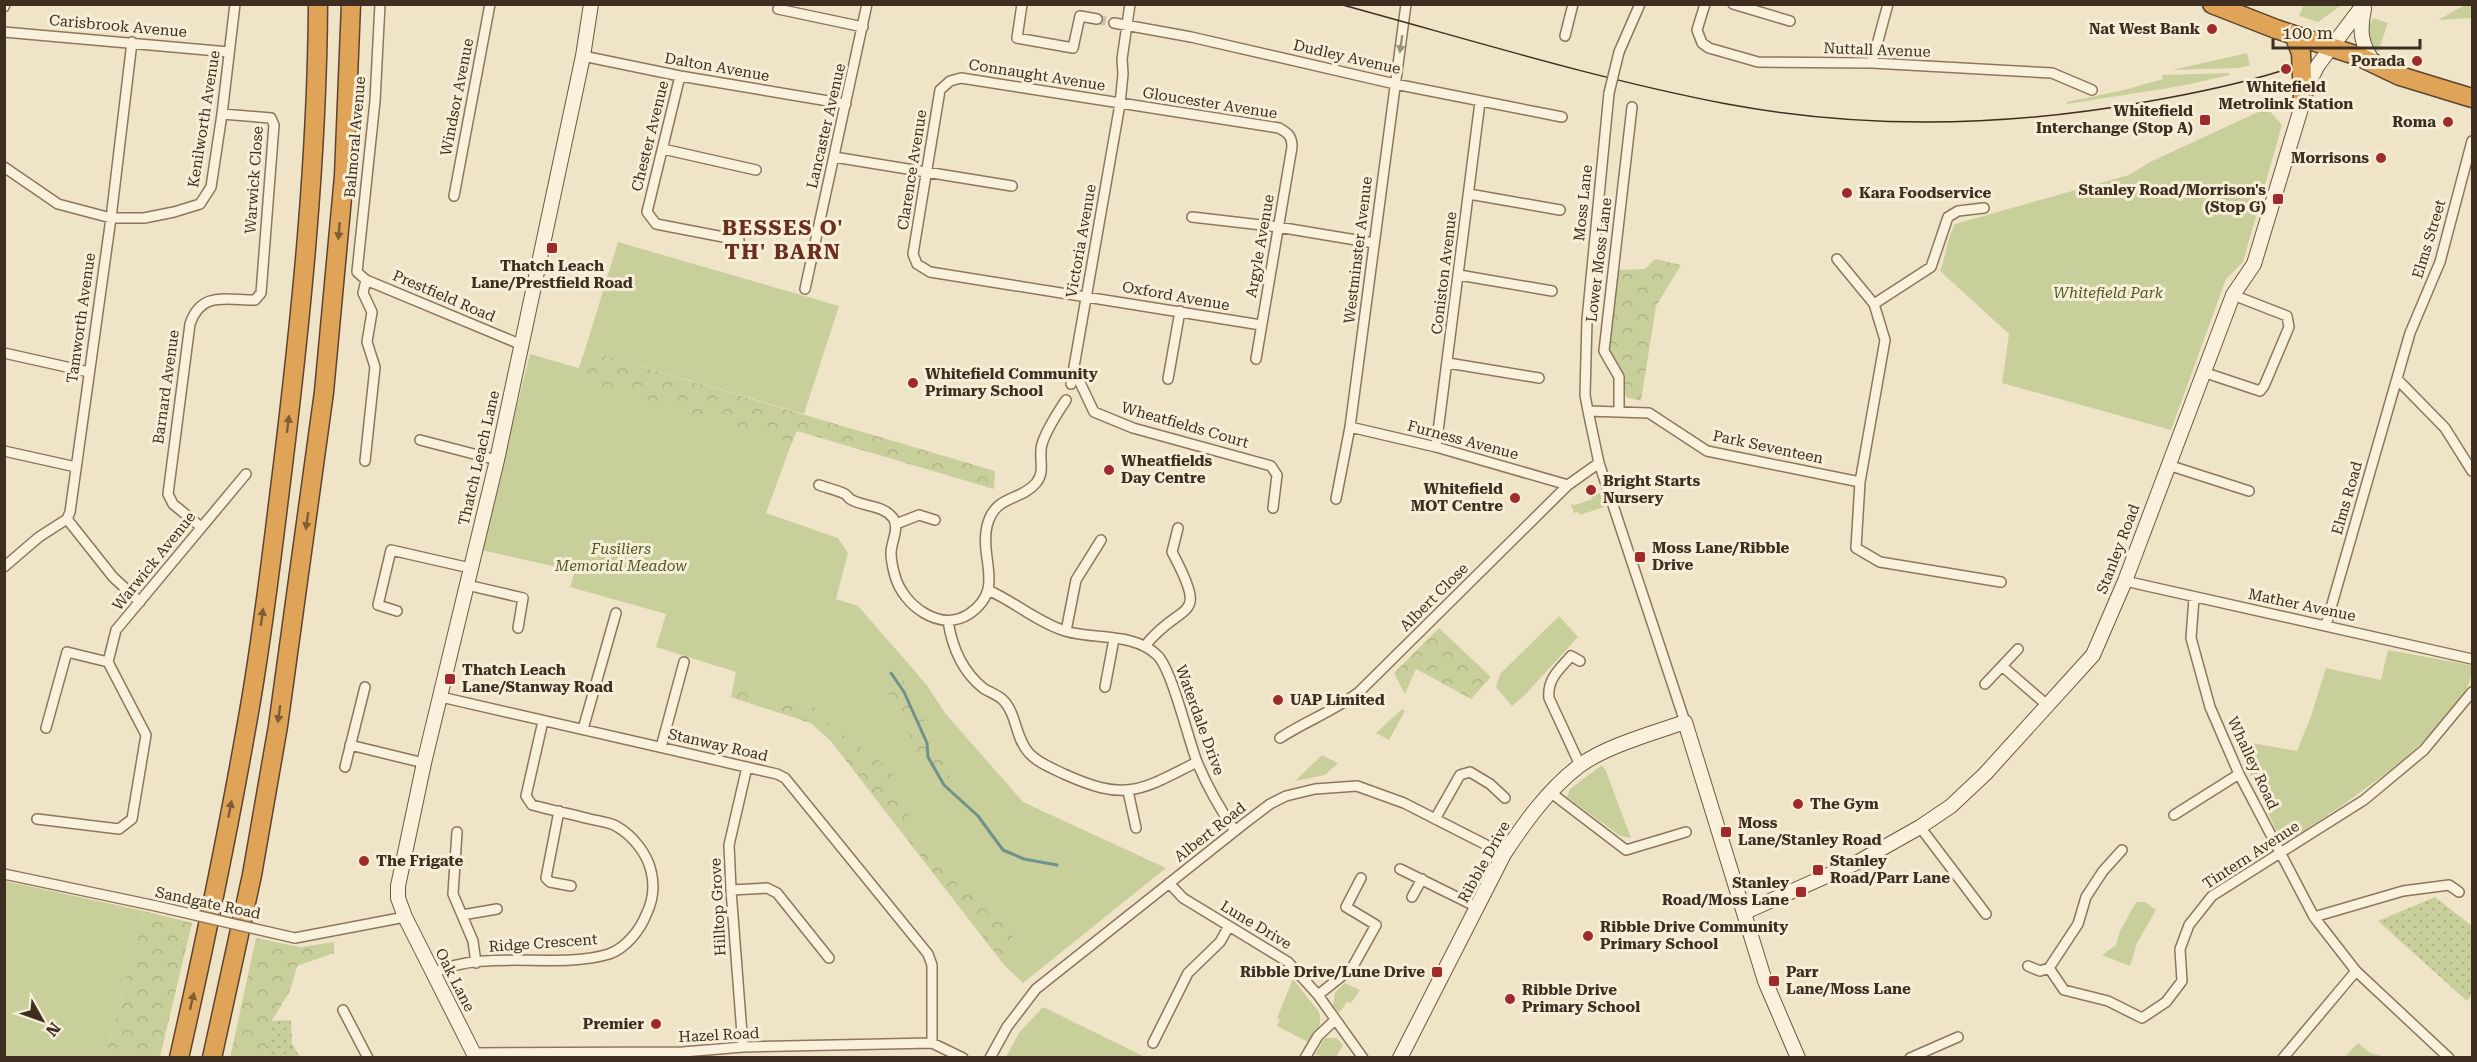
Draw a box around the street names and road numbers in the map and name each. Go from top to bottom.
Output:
street label: Carisbrook Avenue [48,11,188,41]
street label: Dudley Avenue [1292,36,1402,78]
street label: Windsor Avenue [437,37,477,157]
street label: Nuttall Avenue [1823,39,1931,61]
street label: Kenilworth Avenue [184,49,224,189]
street label: Dalton Avenue [663,49,771,85]
street label: Connaught Avenue [967,55,1107,95]
street label: Lancaster Avenue [803,61,849,191]
street label: Balmoral Avenue [341,75,369,199]
street label: Chester Avenue [628,79,672,193]
street label: Gloucester Avenue [1141,83,1279,123]
street label: Clarence Avenue [894,109,930,231]
street label: Warwick Close [241,126,267,234]
street label: Moss Lane [1570,164,1596,242]
street label: Westminster Avenue [1340,175,1376,325]
street label: Victoria Avenue [1062,183,1100,299]
street label: Argyle Avenue [1242,193,1278,299]
street label: Lower Moss Lane [1582,197,1616,323]
street label: Elms Street [2408,197,2450,281]
street label: Coniston Avenue [1428,211,1460,335]
street label: Tamworth Avenue [63,252,99,384]
street label: Prestfield Road [390,266,498,326]
street label: Oxford Avenue [1121,278,1231,314]
street label: Barnard Avenue [149,329,183,445]
street label: Thatch Leach Lane [455,389,503,527]
street label: Wheatfields Court [1119,398,1251,452]
street label: Furness Avenue [1406,417,1520,463]
street label: Park Seventeen [1711,427,1825,468]
street label: Elms Road [2328,459,2366,537]
street label: Stanley Road [2093,501,2143,596]
street label: Warwick Avenue [109,508,199,614]
street label: Albert Close [1396,559,1472,635]
street label: Mather Avenue [2247,585,2357,625]
street label: Waterdale Drive [1172,662,1228,778]
street label: Whalley Road [2224,714,2282,813]
street label: Stanway Road [666,725,770,765]
street label: Albert Road [1171,798,1250,866]
street label: Tintern Avenue [2199,817,2303,893]
street label: Ribble Drive [1454,818,1514,906]
street label: Hilltop Grove [706,858,730,956]
street label: Sandgate Road [154,883,263,923]
street label: Lune Drive [1217,897,1295,953]
street label: Ridge Crescent [488,930,598,956]
street label: Oak Lane [431,945,479,1015]
street label: Hazel Road [678,1024,760,1046]

